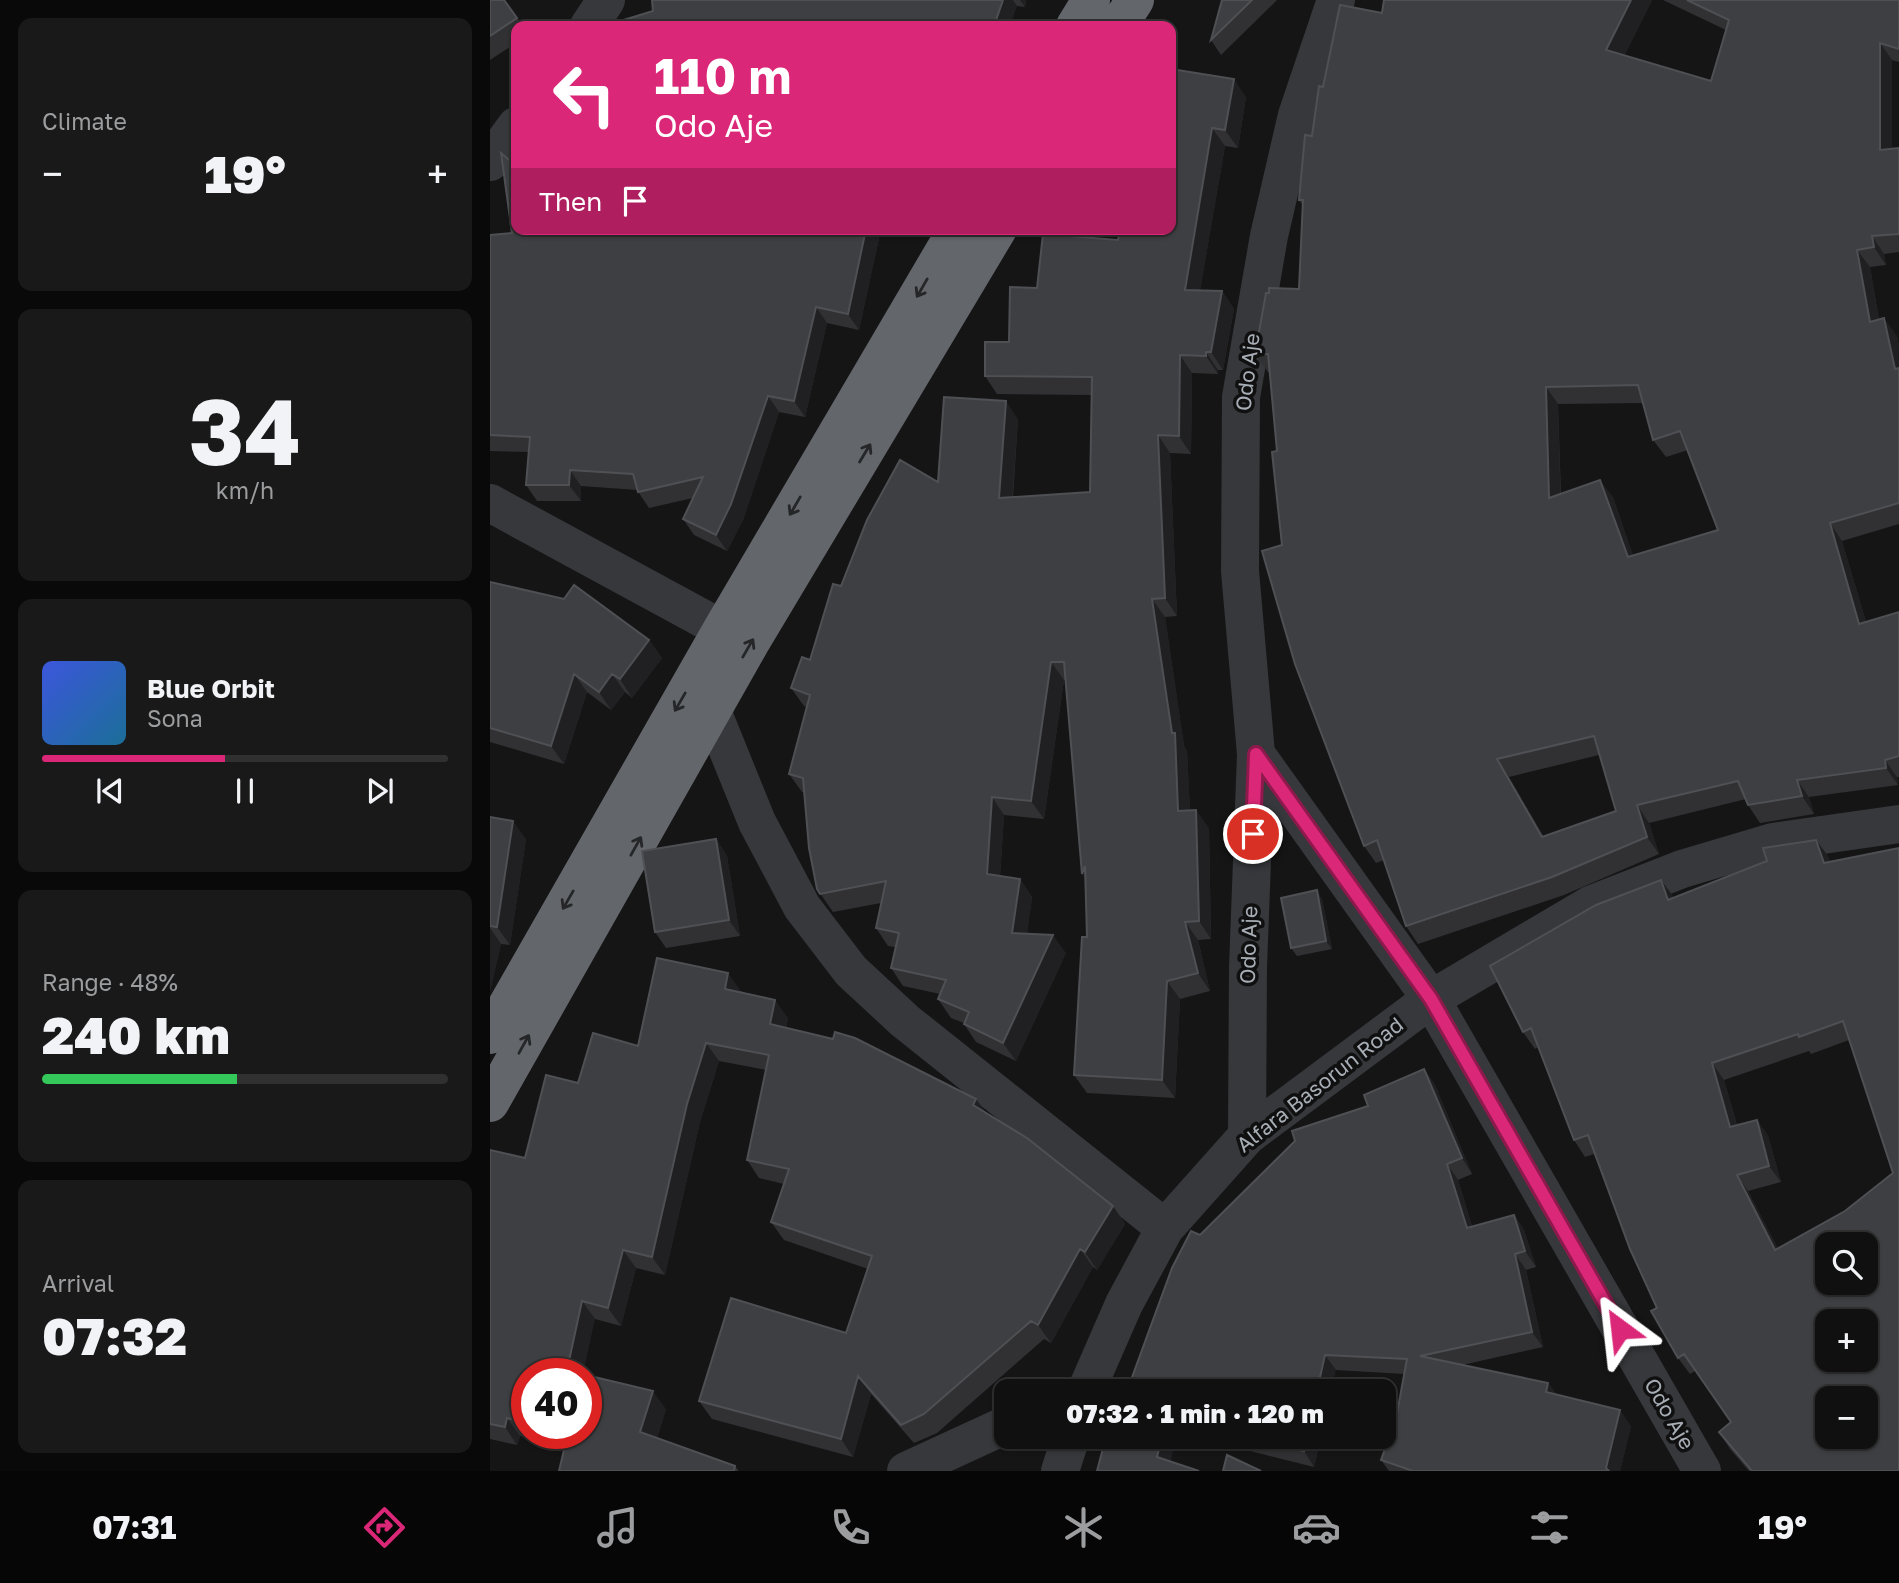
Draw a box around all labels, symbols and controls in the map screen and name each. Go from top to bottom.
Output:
text: 110 m [654,46,791,105]
icon: left [539,49,630,140]
text: Odo Aje [654,106,773,144]
text: Climate [42,107,127,135]
text: 19° [204,142,286,204]
text: − [42,151,63,196]
text: + [427,151,448,196]
icon: arrive [616,182,654,220]
text: Then [539,186,602,217]
one-way arrow [915,278,929,298]
street label: Odo Aje [1229,331,1265,412]
text: 34 [189,376,301,485]
one-way arrow [858,443,872,463]
text: km/h [216,476,274,504]
one-way arrow [787,495,801,515]
one-way arrow [741,638,755,658]
text: Blue Orbit [147,673,275,704]
one-way arrow [673,692,687,712]
text: Sona [147,704,203,732]
icon: previous [91,772,129,810]
icon: pause [226,772,264,810]
icon: next [361,772,399,810]
pin [1223,804,1283,864]
icon: arrive [1234,815,1272,853]
one-way arrow [630,836,643,857]
one-way arrow [560,889,574,909]
street label: Odo Aje [1234,905,1262,984]
text: Range · 48% [42,968,178,996]
text: 240 km [42,1003,230,1065]
street label: Alfara Basorun Road [1231,1011,1408,1157]
one-way arrow [518,1034,531,1055]
map controls [1815,1232,1878,1449]
button: search [1815,1232,1878,1295]
text: Arrival [42,1269,114,1297]
position arrow [1583,1292,1657,1366]
text: 07:32 [42,1304,187,1366]
button: + [1815,1309,1878,1372]
speed limit sign: 40 [511,1358,602,1449]
street label: Odo Aje [1639,1373,1701,1454]
button: − [1815,1386,1878,1449]
text: 07:32 · 1 min · 120 m [1066,1398,1324,1429]
icon: directions [360,1503,409,1552]
icon: music [593,1503,642,1552]
icon: phone [826,1503,875,1552]
icon: climate [1059,1503,1108,1552]
icon: car [1292,1503,1341,1552]
icon: filters [1525,1503,1574,1552]
text: 07:31 [92,1508,176,1546]
text: 19° [1758,1508,1807,1546]

